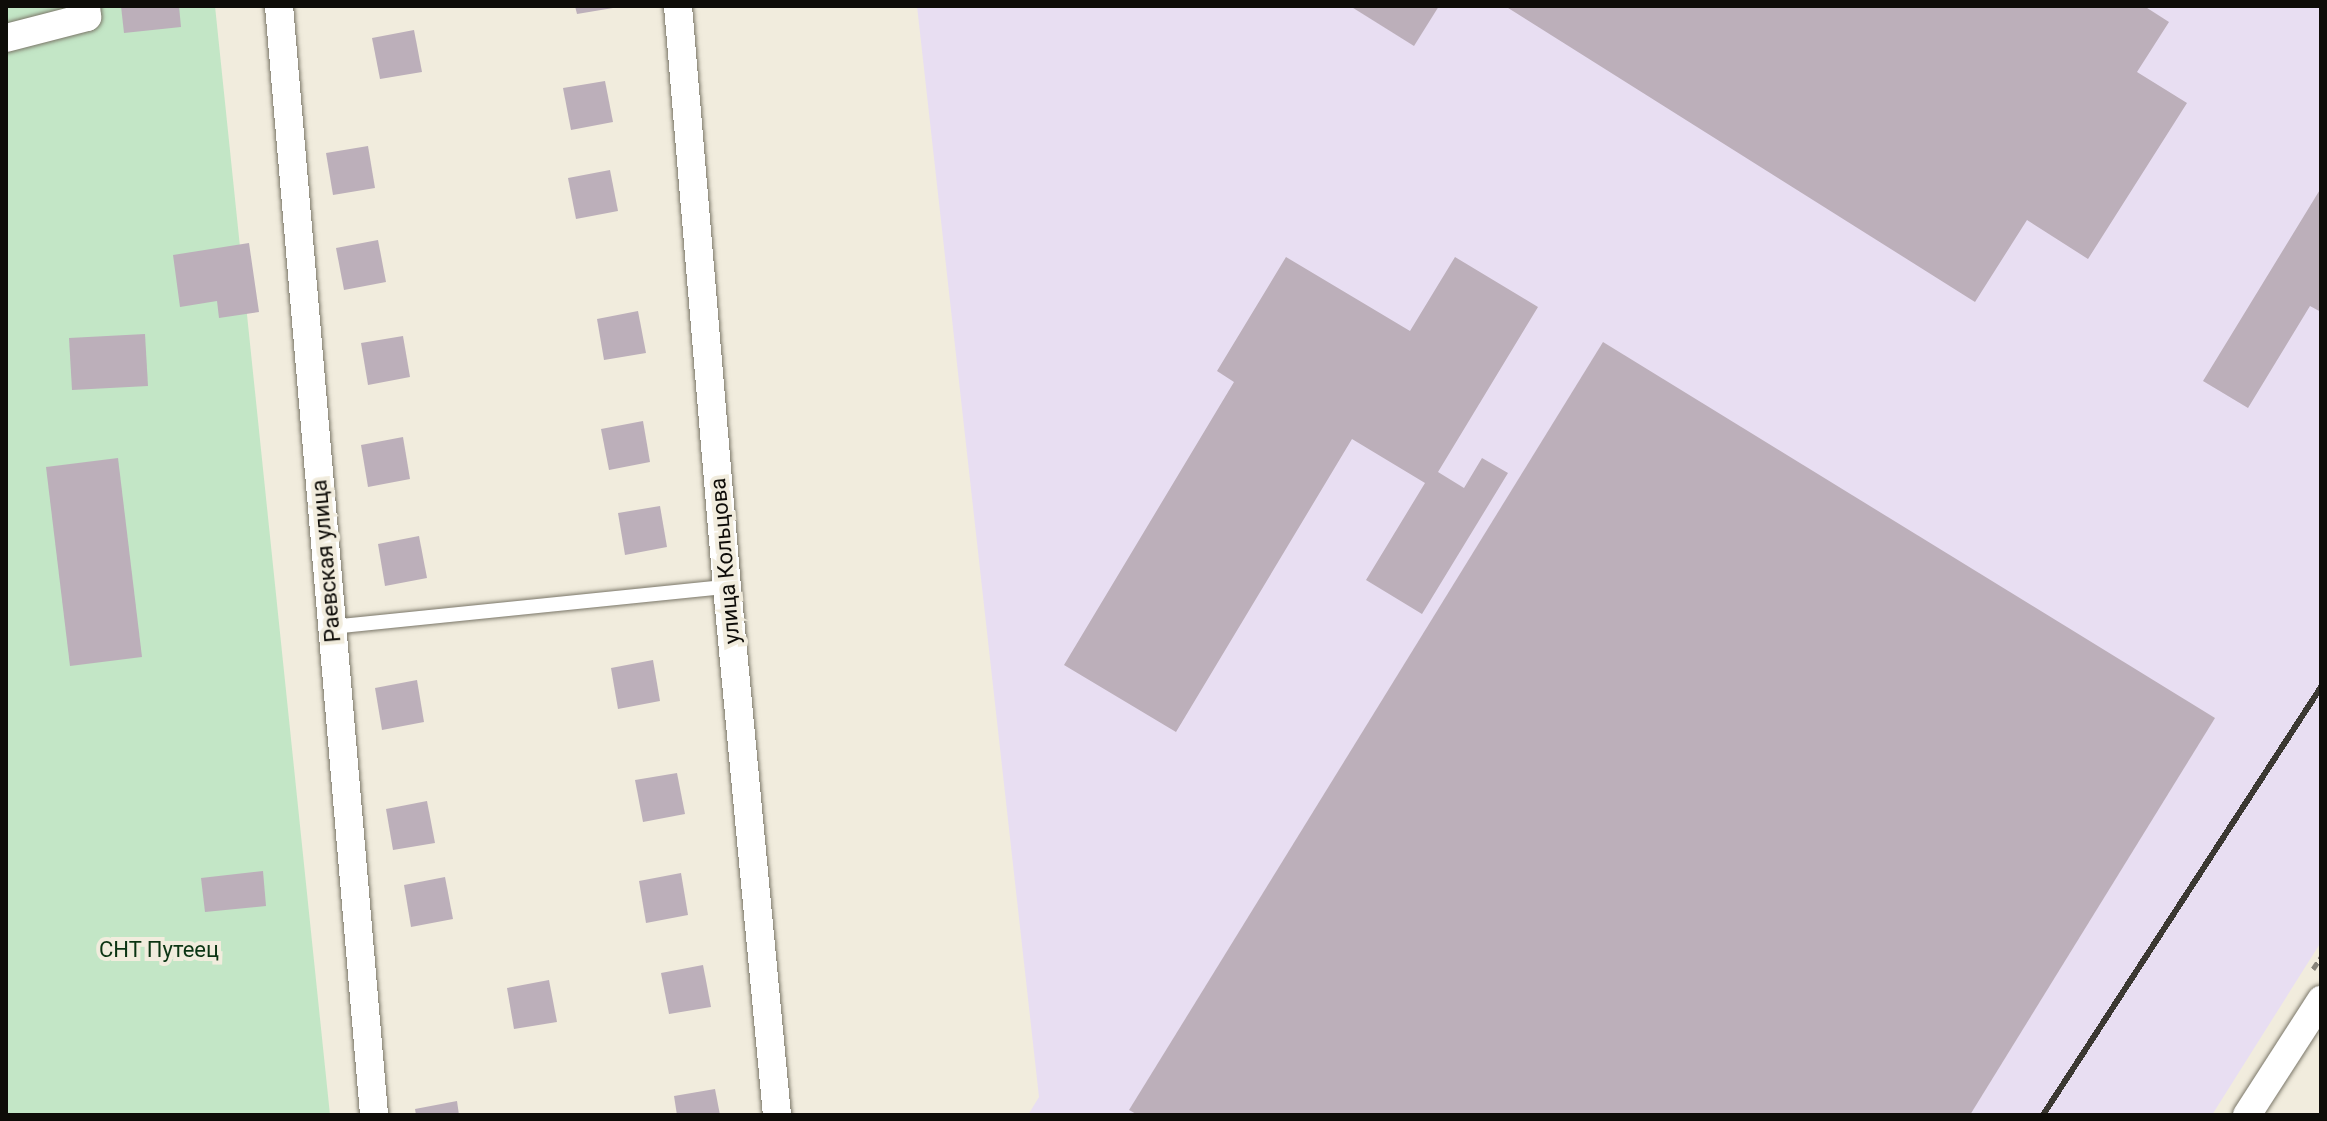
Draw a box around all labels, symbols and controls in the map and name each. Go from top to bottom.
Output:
street label: улица Кольцова [705,477,745,645]
street label: Раевская улица [306,479,346,643]
park label: СНТ Путеец [99,937,219,963]

